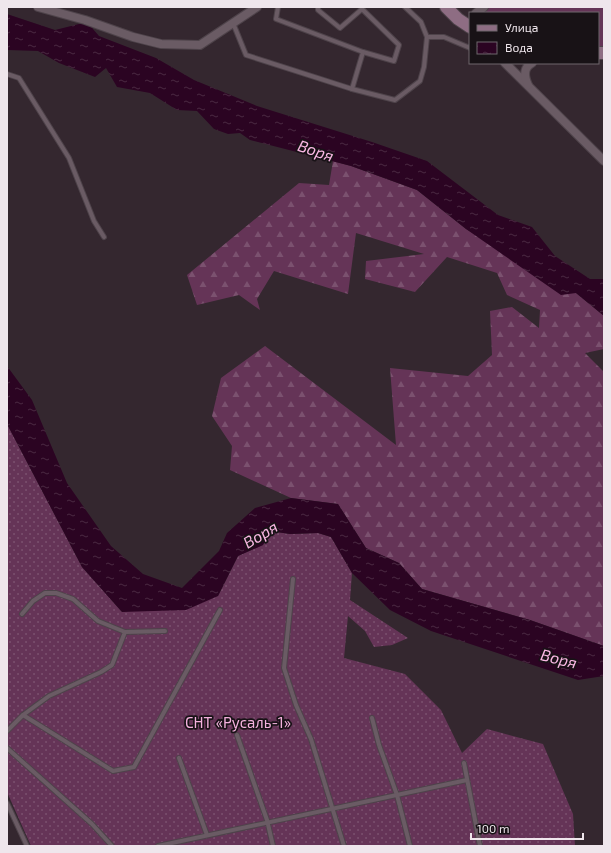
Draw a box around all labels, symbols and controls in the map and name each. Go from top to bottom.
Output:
legend [469,12,599,64]
text: Улица [505,20,538,34]
text: Вода [505,40,533,54]
water label: Воря [296,135,336,165]
water label: Воря [239,516,281,552]
water label: Воря [539,644,579,672]
park label: СНТ «Русаль-1» [185,713,291,732]
scale bar [471,815,583,841]
text: 100 m [477,821,509,835]

